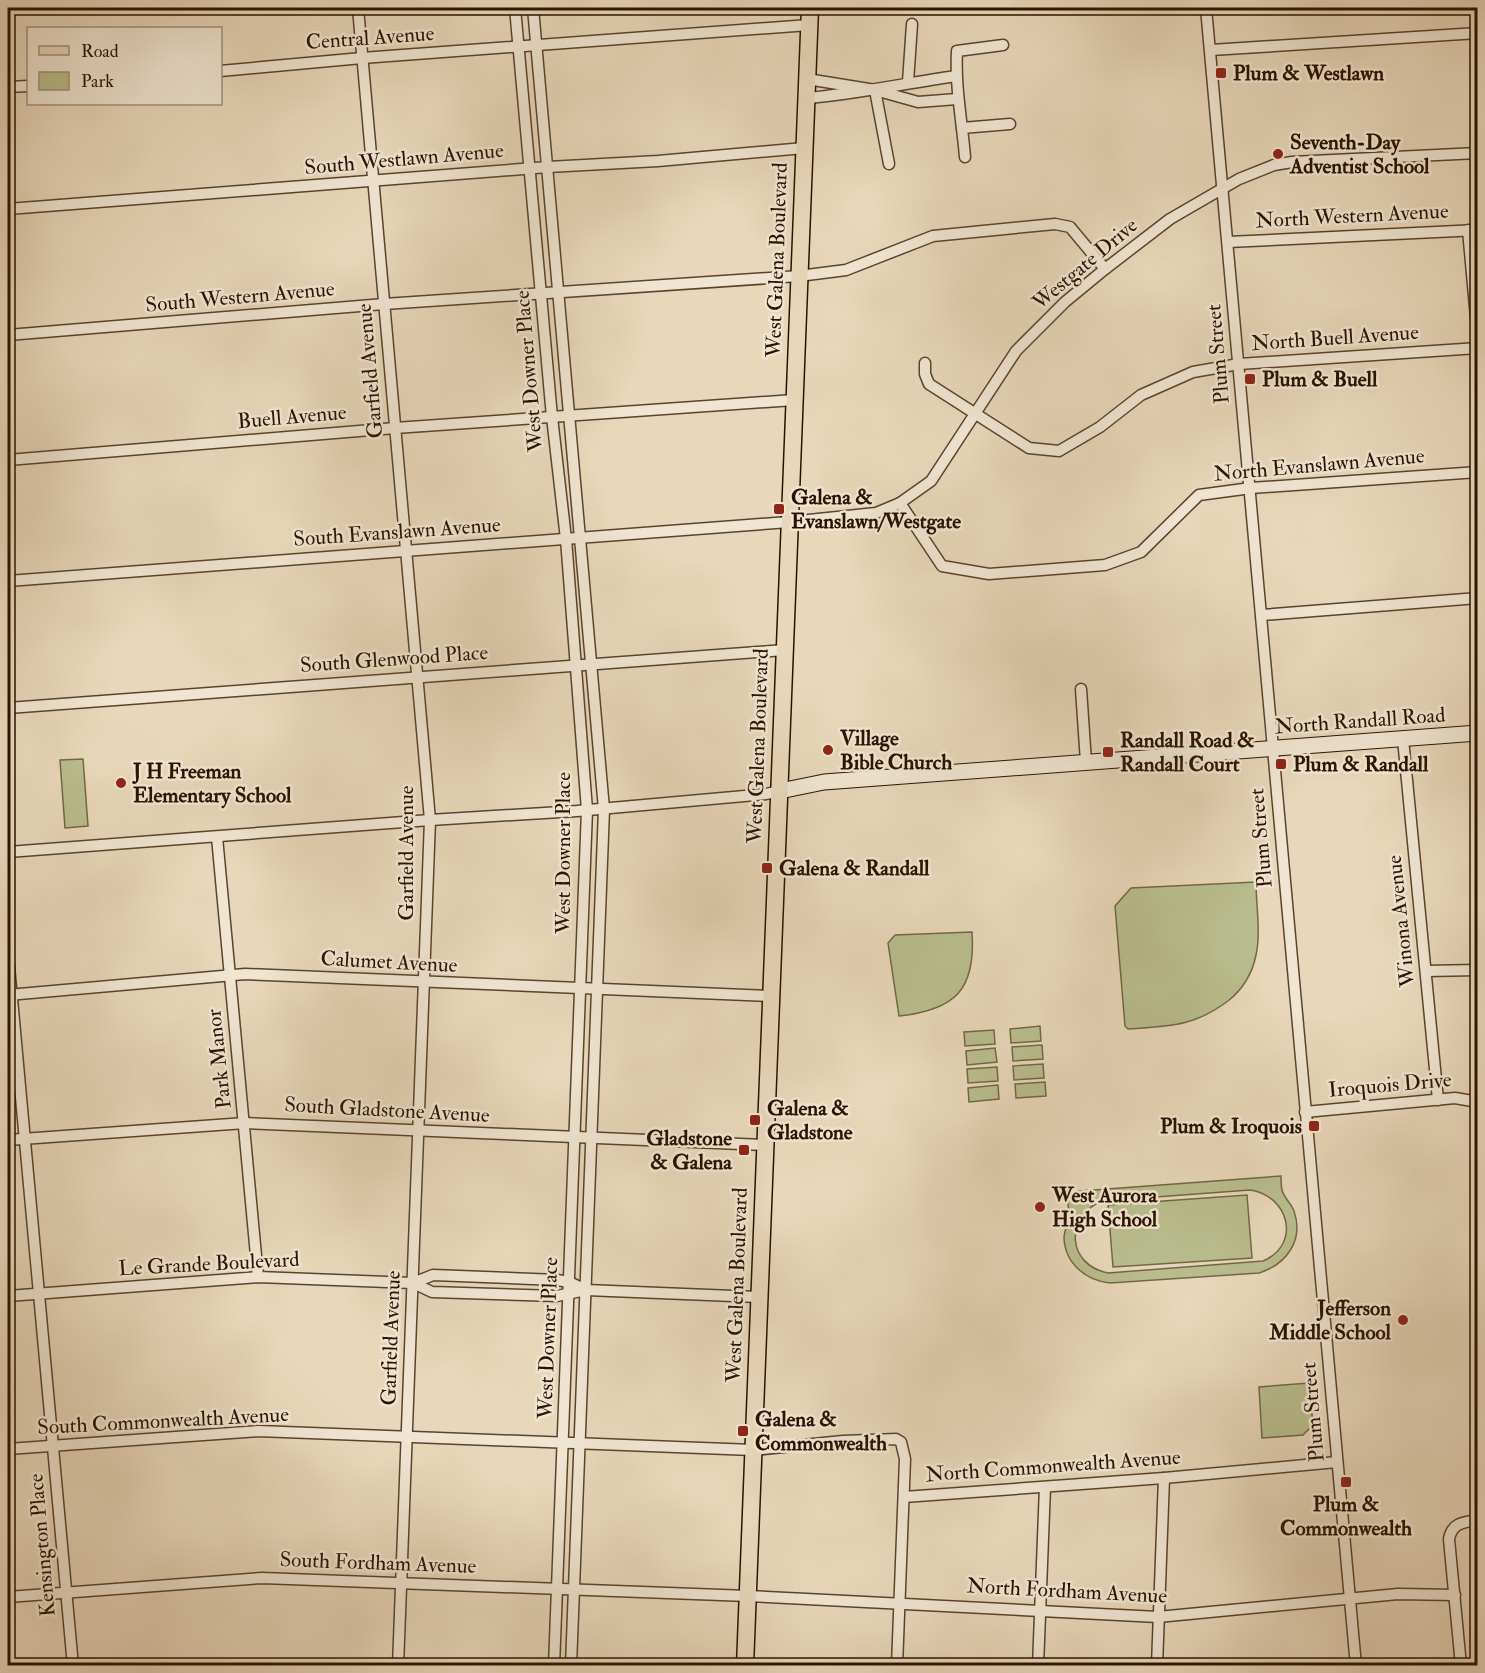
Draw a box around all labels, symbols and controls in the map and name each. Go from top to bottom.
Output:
street label: Central Avenue [305,20,435,56]
legend [27,27,222,105]
text: Road [81,40,119,63]
place label: Plum & Westlawn [1233,60,1384,87]
marker: Plum & Westlawn [1214,66,1228,80]
text: Park [81,70,114,93]
place label: Seventh-Day Adventist School [1289,129,1430,180]
street label: South Westlawn Avenue [303,137,505,181]
marker: Seventh-Day Adventist School [1271,147,1285,161]
street label: West Galena Boulevard [760,161,794,359]
street label: North Western Avenue [1255,197,1449,235]
street label: Westgate Drive [1026,212,1143,317]
street label: South Western Avenue [144,275,336,319]
street label: West Downer Place [508,289,550,454]
street label: Garfield Avenue [351,302,389,440]
street label: Plum Street [1200,303,1236,405]
street label: North Buell Avenue [1250,319,1420,357]
place label: Plum & Buell [1262,366,1378,393]
marker: Plum & Buell [1243,372,1257,386]
street label: Buell Avenue [236,399,348,435]
street label: North Evanslawn Avenue [1212,442,1426,488]
place label: Galena & Evanslawn/Westgate [791,484,961,535]
marker: Galena & Evanslawn/Westgate [772,502,786,516]
street label: South Evanslawn Avenue [292,511,502,553]
street label: South Glenwood Place [299,639,489,679]
street label: West Galena Boulevard [741,647,775,845]
street label: North Randall Road [1274,702,1447,740]
place label: Village Bible Church [839,725,952,776]
place label: Randall Road & Randall Court [1120,727,1255,778]
marker: Village Bible Church [821,743,835,757]
marker: Randall Road & Randall Court [1101,745,1115,759]
place label: Plum & Randall [1293,751,1429,778]
marker: Plum & Randall [1274,757,1288,771]
place label: J H Freeman Elementary School [132,758,292,809]
street label: West Downer Place [550,772,577,935]
marker: J H Freeman Elementary School [114,776,128,790]
street label: Garfield Avenue [393,785,420,921]
street label: Plum Street [1243,787,1279,889]
street label: Winona Avenue [1381,853,1421,989]
place label: Galena & Randall [779,855,930,882]
marker: Galena & Randall [760,861,774,875]
street label: Calumet Avenue [320,945,458,979]
street label: Park Manor [200,1008,238,1110]
street label: Iroquois Drive [1327,1066,1453,1104]
street label: South Gladstone Avenue [284,1091,491,1129]
place label: Galena & Gladstone [767,1095,853,1146]
marker: Galena & Gladstone [748,1113,762,1127]
place label: Plum & Iroquois [1160,1113,1302,1140]
marker: Plum & Iroquois [1307,1119,1321,1133]
place label: Gladstone & Galena [646,1125,733,1176]
marker: Gladstone & Galena [737,1143,751,1157]
place label: West Aurora High School [1051,1182,1158,1233]
street label: West Galena Boulevard [720,1186,754,1384]
marker: West Aurora High School [1033,1200,1047,1214]
street label: Le Grande Boulevard [118,1246,301,1282]
street label: West Downer Place [532,1256,564,1420]
street label: Garfield Avenue [375,1270,407,1406]
place label: Jefferson Middle School [1268,1295,1392,1346]
marker: Jefferson Middle School [1396,1313,1410,1327]
street label: Plum Street [1295,1361,1331,1463]
street label: South Commonwealth Avenue [36,1401,290,1441]
place label: Galena & Commonwealth [755,1406,887,1457]
marker: Galena & Commonwealth [736,1424,750,1438]
street label: North Commonwealth Avenue [925,1444,1182,1488]
street label: Kensington Place [22,1472,62,1618]
marker: Plum & Commonwealth [1339,1475,1353,1489]
place label: Plum & Commonwealth [1280,1491,1412,1542]
street label: South Fordham Avenue [279,1546,477,1580]
street label: North Fordham Avenue [966,1572,1168,1610]

